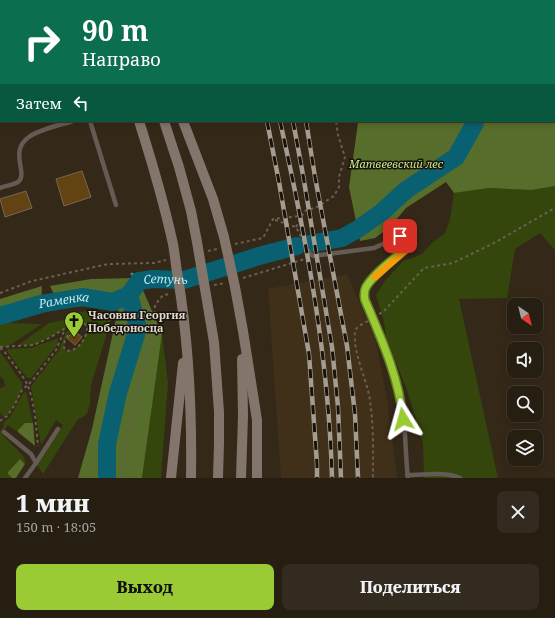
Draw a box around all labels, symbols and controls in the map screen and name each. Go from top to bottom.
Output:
text: 90 m [82,11,149,49]
icon: right [16,16,68,68]
text: Направо [82,47,161,71]
icon: left [70,92,92,114]
text: Затем [16,93,62,113]
park label: Матвеевский лес [348,156,444,171]
pin [383,219,417,253]
icon: arrive [389,225,411,247]
water label: Сетунь [142,270,189,289]
water label: Раменка [36,288,91,312]
north arrow [507,298,543,334]
map controls [507,298,543,466]
place label: Часовня Георгия Победоносца [88,307,186,335]
church icon: Часовня Георгия Победоносца [63,310,85,338]
button: sound [507,342,543,378]
button: search [507,386,543,422]
position arrow [382,398,424,440]
button: layers [507,430,543,466]
text: 1 мин [16,486,90,519]
button: close [497,491,539,533]
text: 150 m · 18:05 [16,518,96,536]
button: Выход [16,564,274,610]
button: Поделиться [282,564,539,610]

